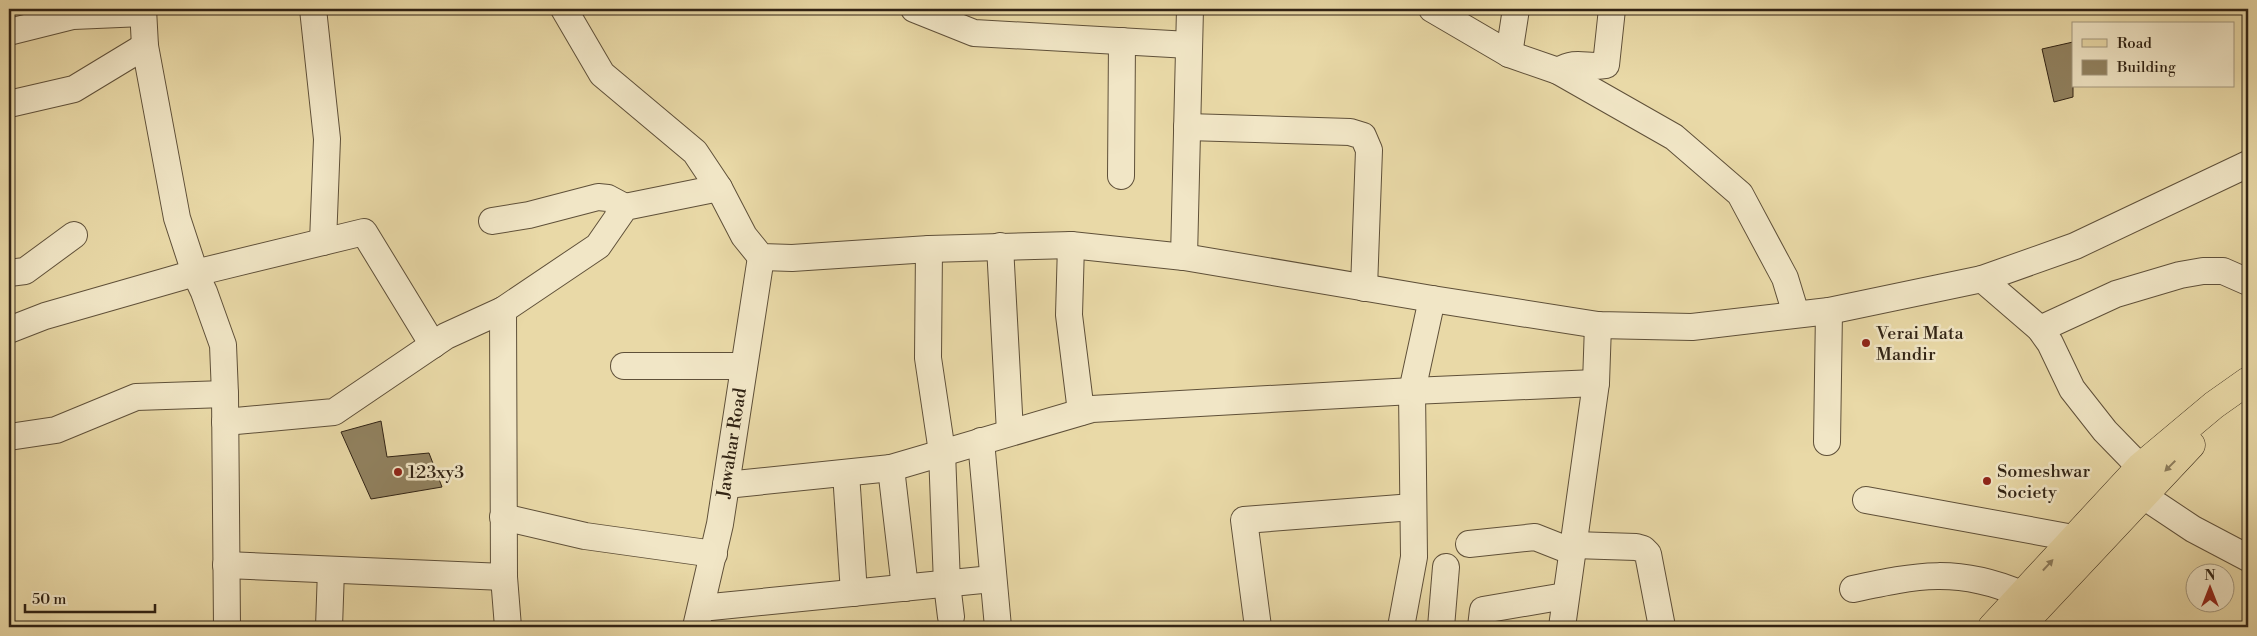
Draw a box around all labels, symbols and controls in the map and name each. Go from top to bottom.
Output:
legend [2072,22,2234,88]
text: Road [2117,34,2152,53]
text: Building [2116,58,2176,77]
place label: Verai Mata Mandir [1875,322,1965,366]
marker: Verai Mata Mandir [1860,337,1872,349]
street label: Jawahar Road [712,385,752,501]
place label: Someshwar Society [1997,460,2090,504]
one-way arrow [2164,460,2176,472]
place label: 123xy3 [408,461,464,484]
marker: 123xy3 [392,466,404,478]
marker: Someshwar Society [1981,475,1993,487]
one-way arrow [2042,559,2054,571]
north arrow [2184,564,2234,614]
text: N [2204,567,2216,585]
scale bar [25,581,155,613]
text: 50 m [32,590,66,609]

